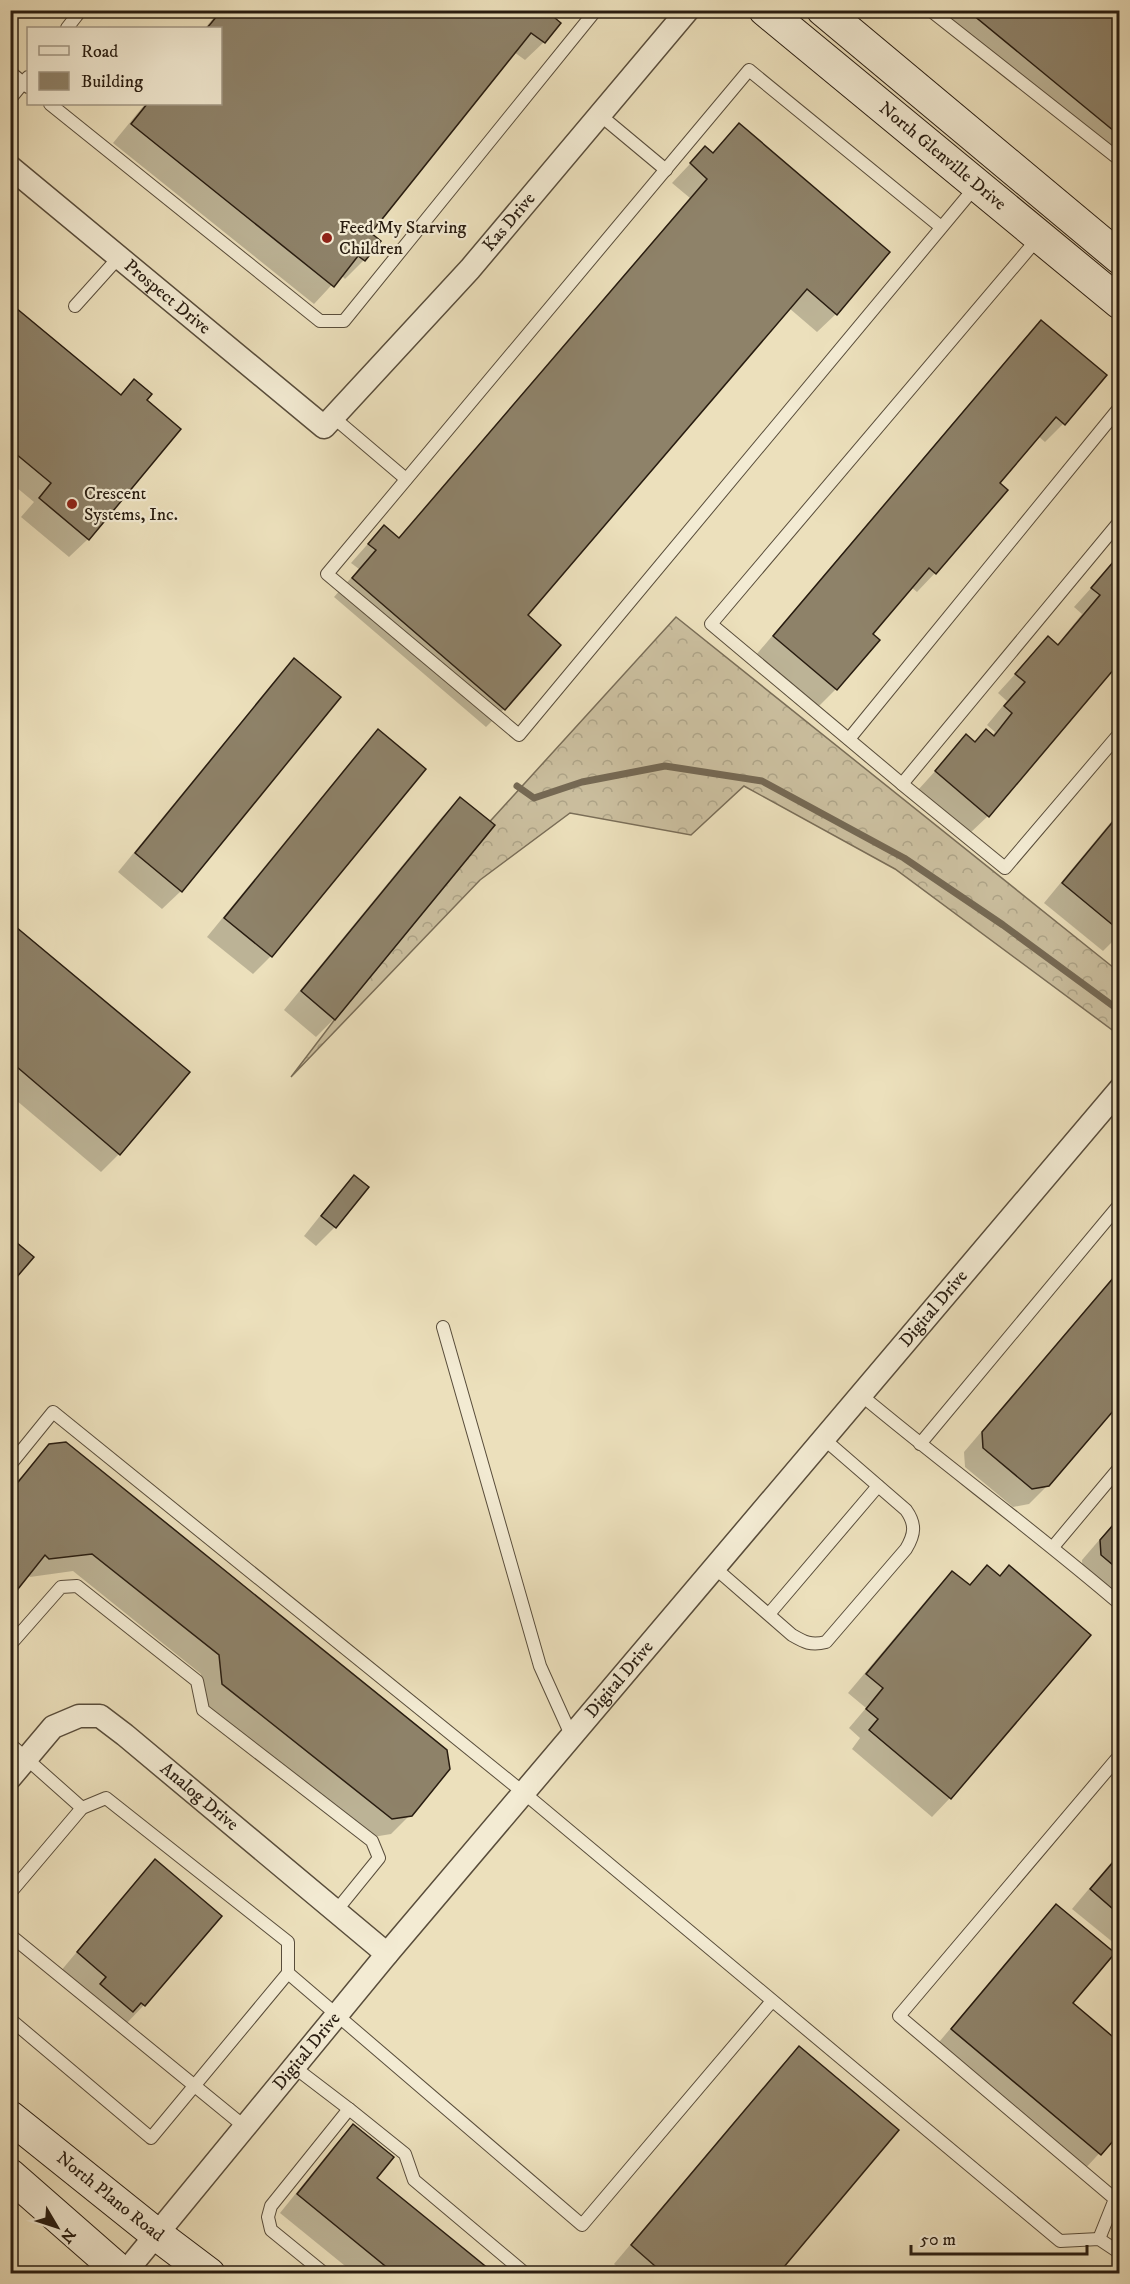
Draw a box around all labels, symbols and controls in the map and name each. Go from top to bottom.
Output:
legend [27,27,222,105]
text: Road [81,41,118,63]
text: Building [81,71,143,93]
street label: North Glenville Drive [874,98,1010,215]
street label: Kas Drive [478,188,540,256]
place label: Feed My Starving Children [339,217,467,260]
marker: Feed My Starving Children [320,231,334,245]
street label: Prospect Drive [119,255,215,339]
place label: Crescent Systems, Inc. [84,483,178,526]
marker: Crescent Systems, Inc. [65,497,79,511]
street label: Digital Drive [895,1266,973,1352]
street label: Digital Drive [581,1636,658,1723]
street label: Analog Drive [156,1758,243,1836]
street label: Digital Drive [268,2008,345,2095]
street label: North Plano Road [51,2147,167,2245]
north arrow [27,2197,87,2257]
scale bar [911,2218,1086,2256]
text: 50 m [920,2229,956,2251]

